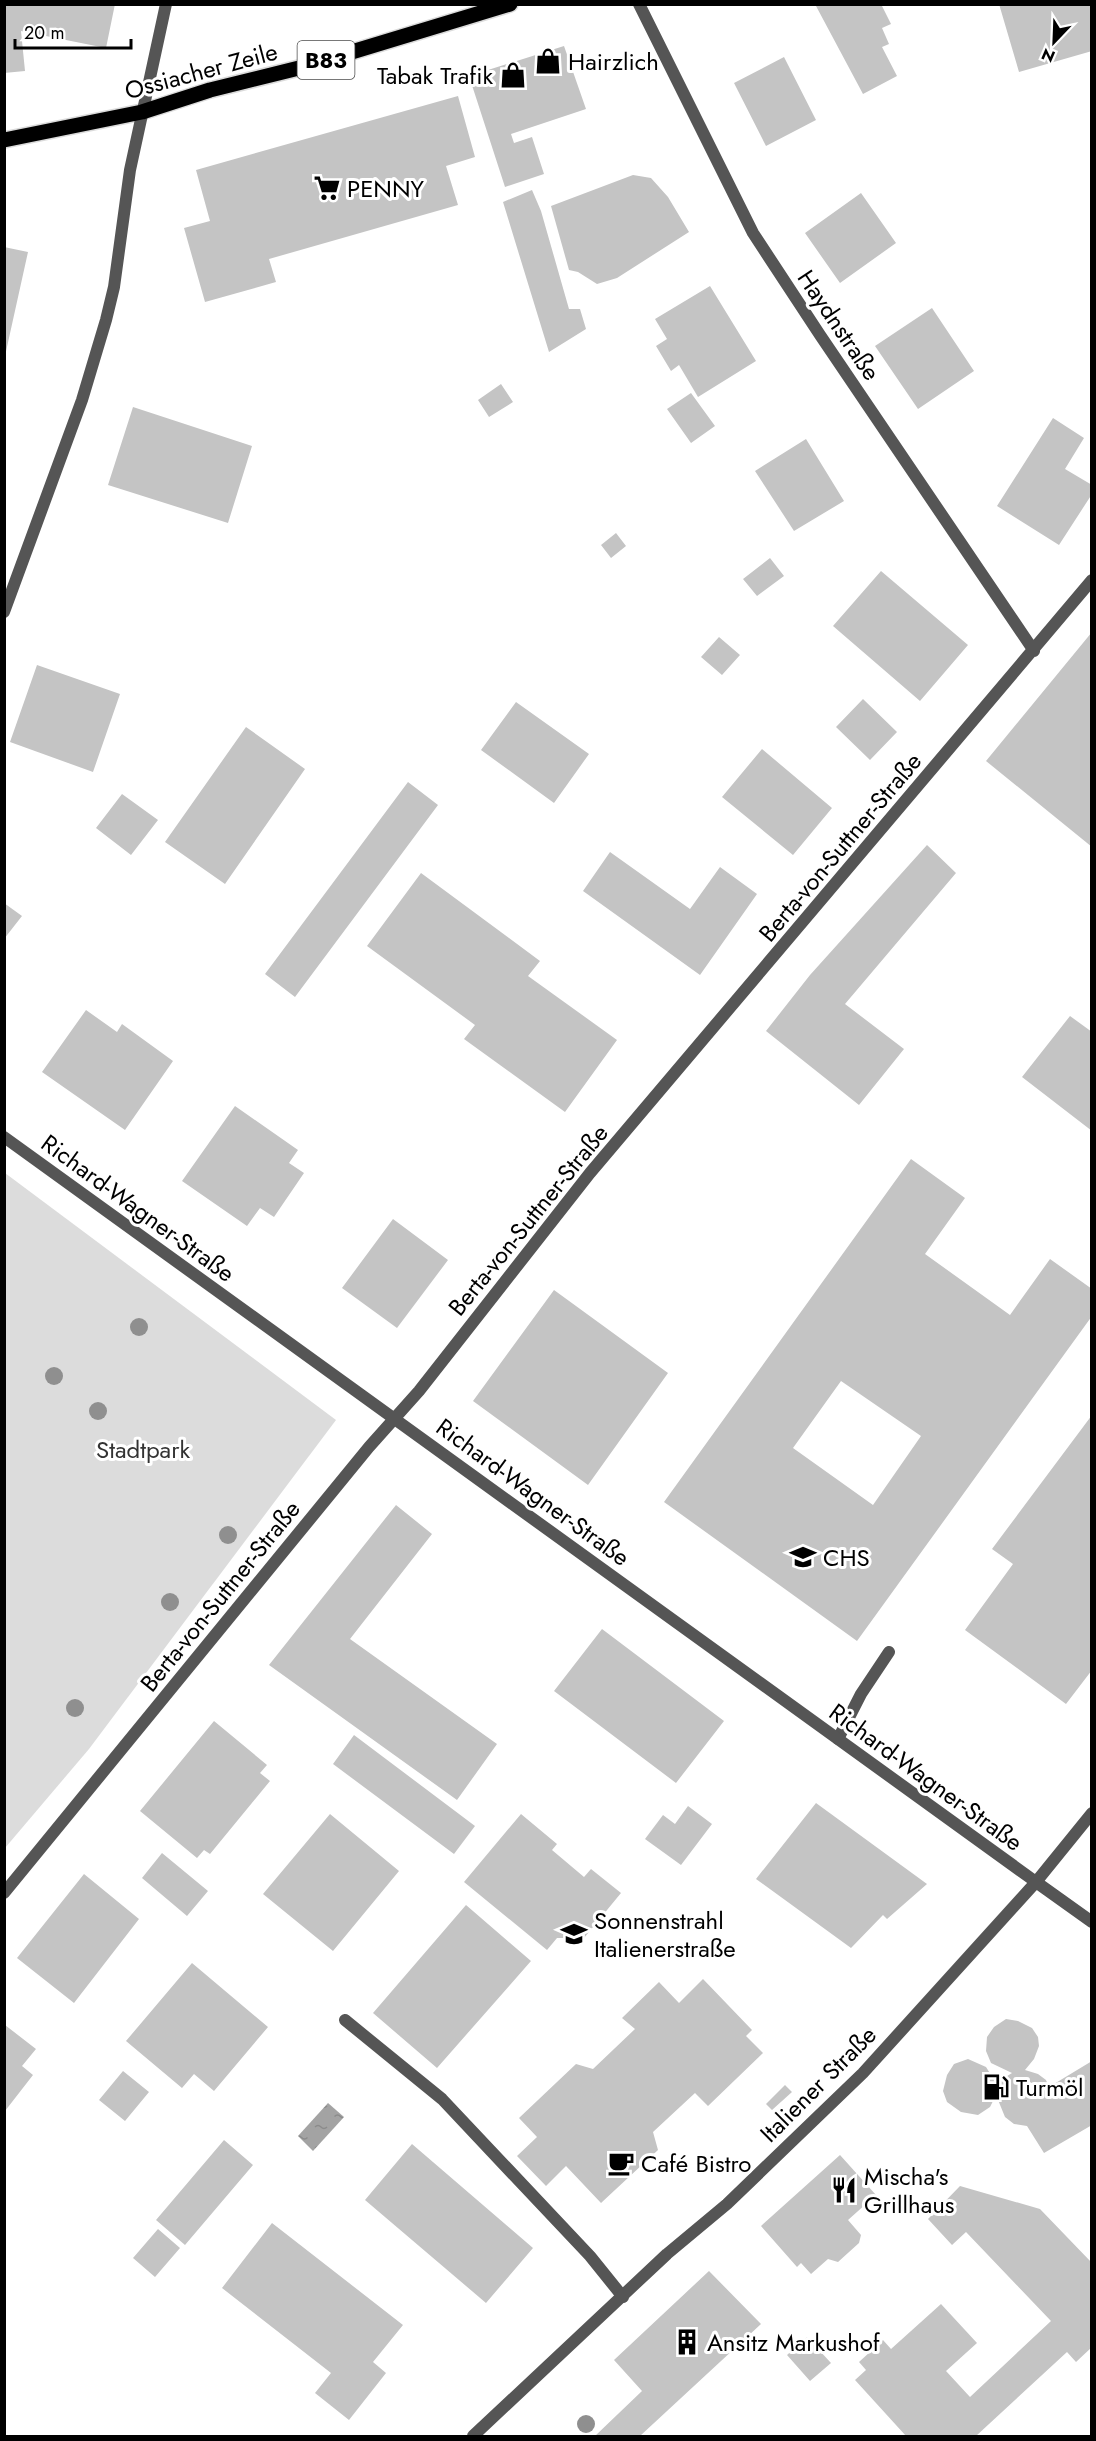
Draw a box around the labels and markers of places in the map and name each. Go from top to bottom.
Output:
place label: Hairzlich [568,44,659,79]
shop icon: Hairzlich [533,46,563,76]
place label: Tabak Trafik [377,58,493,93]
shop icon: Tabak Trafik [498,60,528,90]
place label: PENNY [347,171,425,206]
supermarket icon: PENNY [312,173,342,203]
place label: CHS [823,1540,870,1575]
school or university icon: CHS [788,1542,818,1572]
place label: Sonnenstrahl Italienerstraße [594,1903,736,1966]
school or university icon: Sonnenstrahl Italienerstraße [559,1919,589,1949]
place label: Turmöl [1016,2070,1083,2105]
fuel station icon: Turmöl [981,2072,1011,2102]
place label: Café Bistro [641,2146,751,2181]
cafe icon: Café Bistro [606,2148,636,2178]
place label: Mischa's Grillhaus [864,2159,955,2222]
restaurant icon: Mischa's Grillhaus [829,2175,859,2205]
place label: Ansitz Markushof [707,2325,881,2360]
building icon: Ansitz Markushof [672,2327,702,2357]

